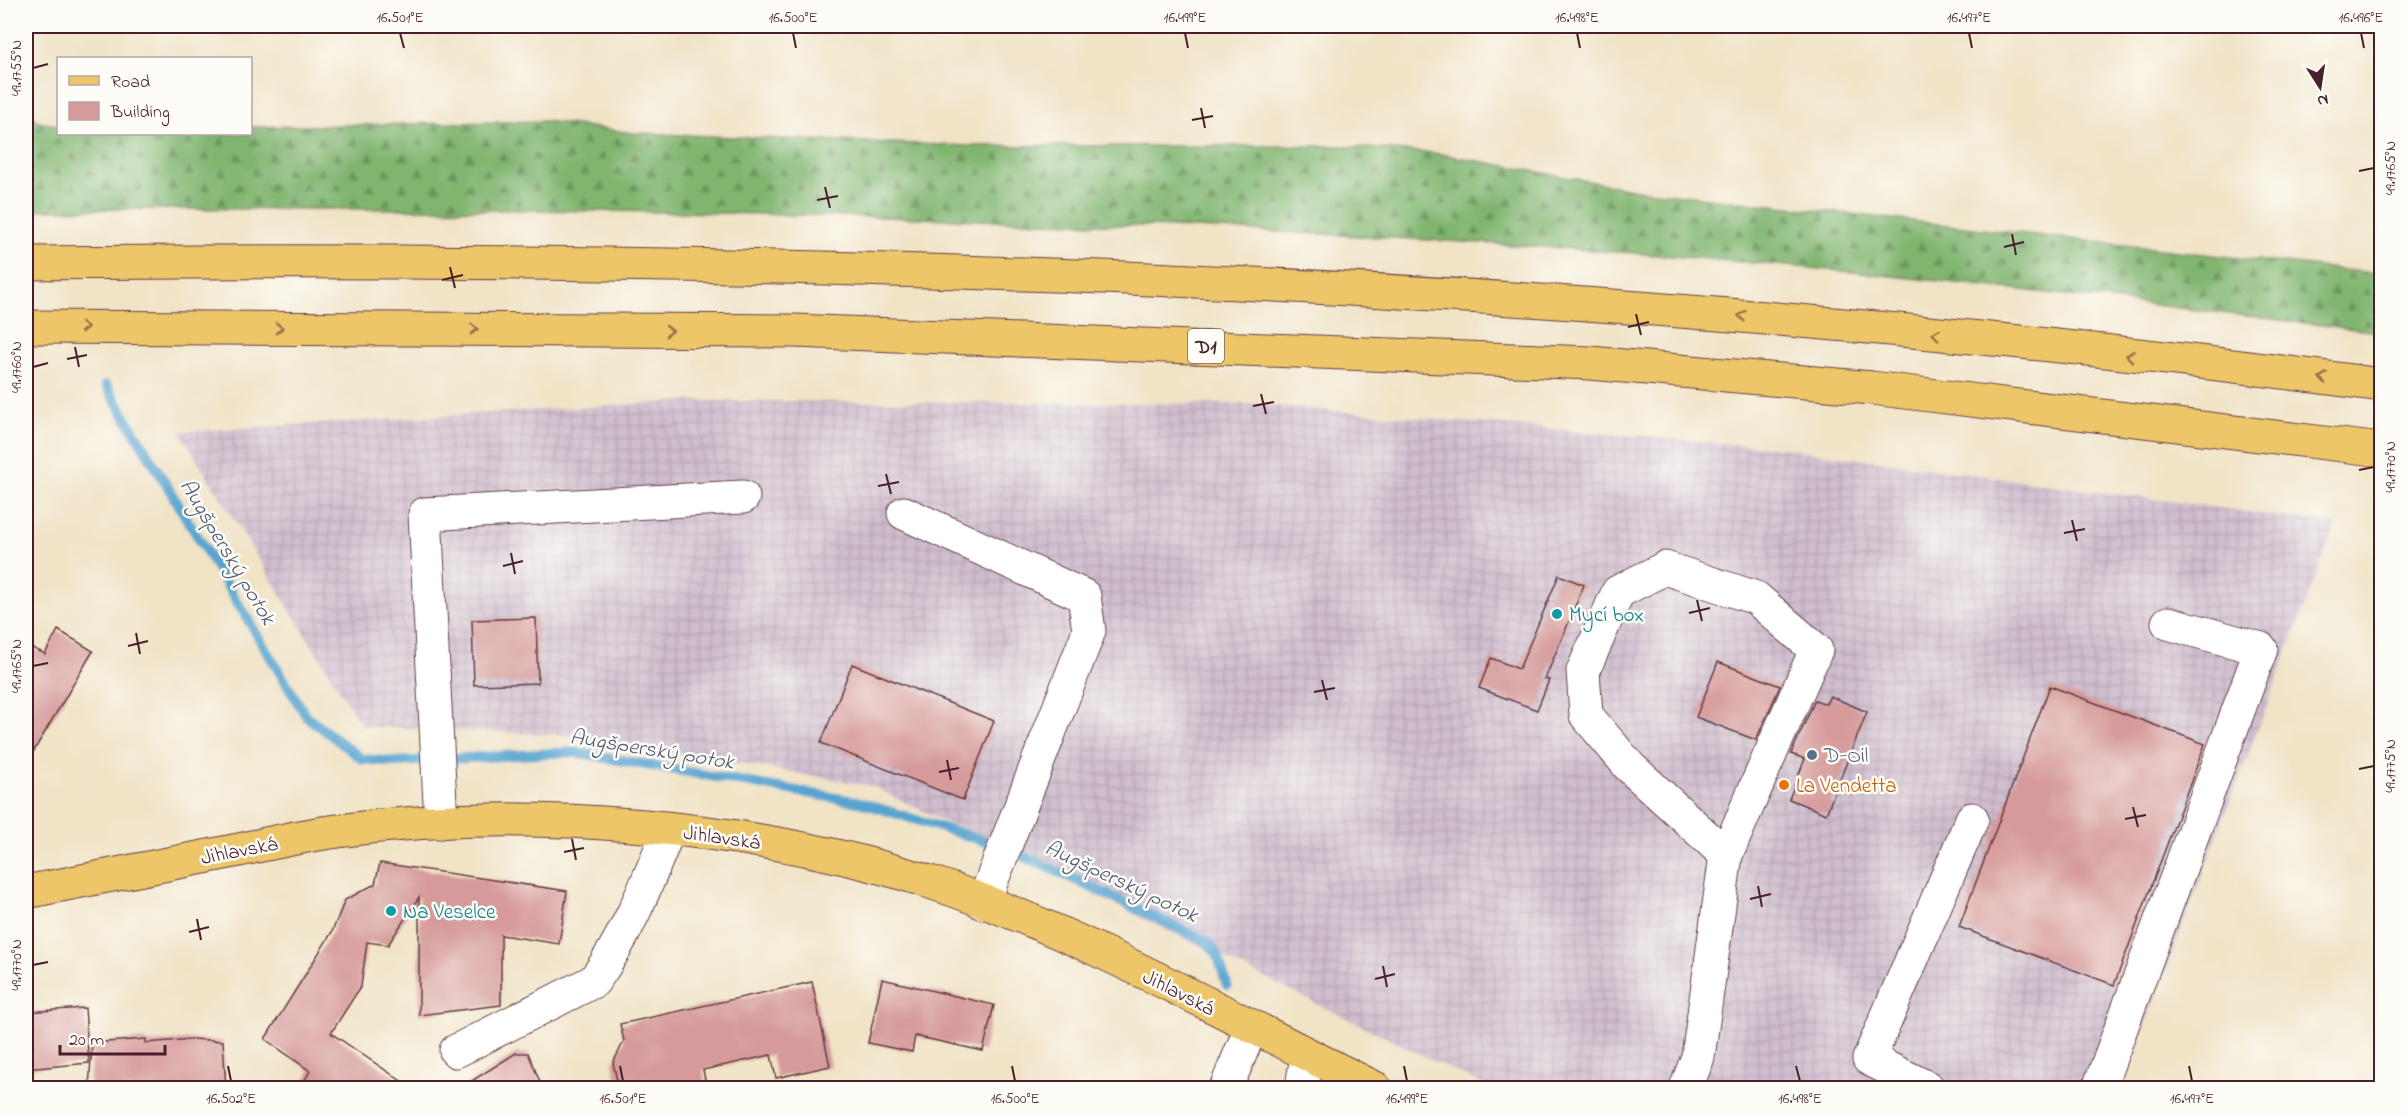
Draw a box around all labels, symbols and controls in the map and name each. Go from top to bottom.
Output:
text: 16.501°E [376,7,424,29]
text: 16.500°E [768,7,818,29]
text: 16.499°E [1164,7,1206,29]
text: 16.498°E [1555,7,1599,29]
text: 16.497°E [1947,7,1991,29]
text: 16.496°E [2339,7,2383,29]
text: 49.1755°N [6,40,28,96]
legend [57,57,252,135]
north arrow [2290,57,2350,117]
text: Road [111,70,150,96]
text: N [2315,87,2330,113]
text: Building [110,100,170,127]
text: 49.1765°N [2380,141,2402,195]
one-way arrow [1737,310,1746,323]
one-way arrow [79,321,88,333]
one-way arrow [274,322,283,334]
one-way arrow [469,323,478,335]
one-way arrow [664,325,673,337]
one-way arrow [1931,328,1940,341]
road number: D1 [1188,329,1224,363]
text: 49.1760°N [6,341,28,393]
one-way arrow [2125,351,2134,363]
one-way arrow [2319,373,2328,385]
text: 49.1770°N [2380,441,2402,493]
water label: Augšperský potok [170,473,283,633]
place label: Mycí box [1569,601,1644,633]
marker: Mycí box [1550,607,1564,621]
text: 49.1765°N [6,639,28,693]
water label: Augšperský potok [567,722,737,780]
text: 49.1775°N [2380,739,2402,793]
place label: D-Oil [1823,742,1868,772]
marker: D-Oil [1805,748,1819,762]
place label: La Vendetta [1796,772,1897,802]
marker: La Vendetta [1777,778,1791,792]
street label: Jihlavská [681,819,763,859]
street label: Jihlavská [198,830,281,874]
water label: Augšperský potok [1039,833,1204,933]
place label: Na Veselce [403,898,496,928]
marker: Na Veselce [384,904,398,918]
text: 49.1770°N [6,939,28,991]
street label: Jihlavská [1137,963,1220,1025]
scale bar [60,1018,165,1056]
text: 20 m [69,1028,104,1054]
text: 16.502°E [206,1088,256,1110]
text: 16.501°E [599,1088,647,1110]
text: 16.500°E [990,1088,1040,1110]
text: 16.499°E [1386,1088,1428,1110]
text: 16.498°E [1778,1088,1822,1110]
text: 16.497°E [2170,1088,2214,1110]

